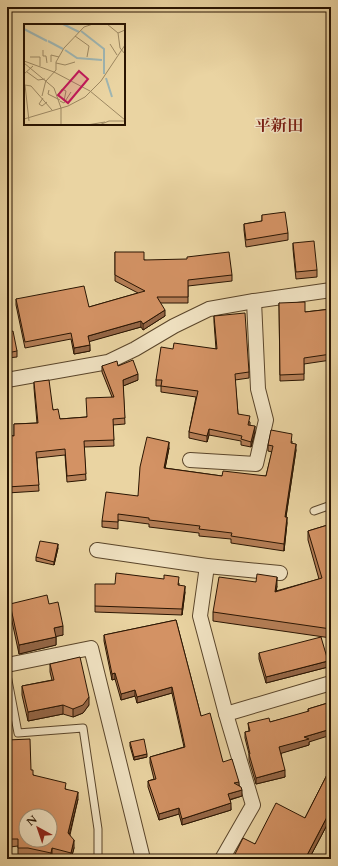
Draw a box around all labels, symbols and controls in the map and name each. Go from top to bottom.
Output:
inset map [24,24,125,125]
district label: 平新田 [255,115,303,137]
north arrow [18,808,58,848]
text: N [23,812,41,830]

